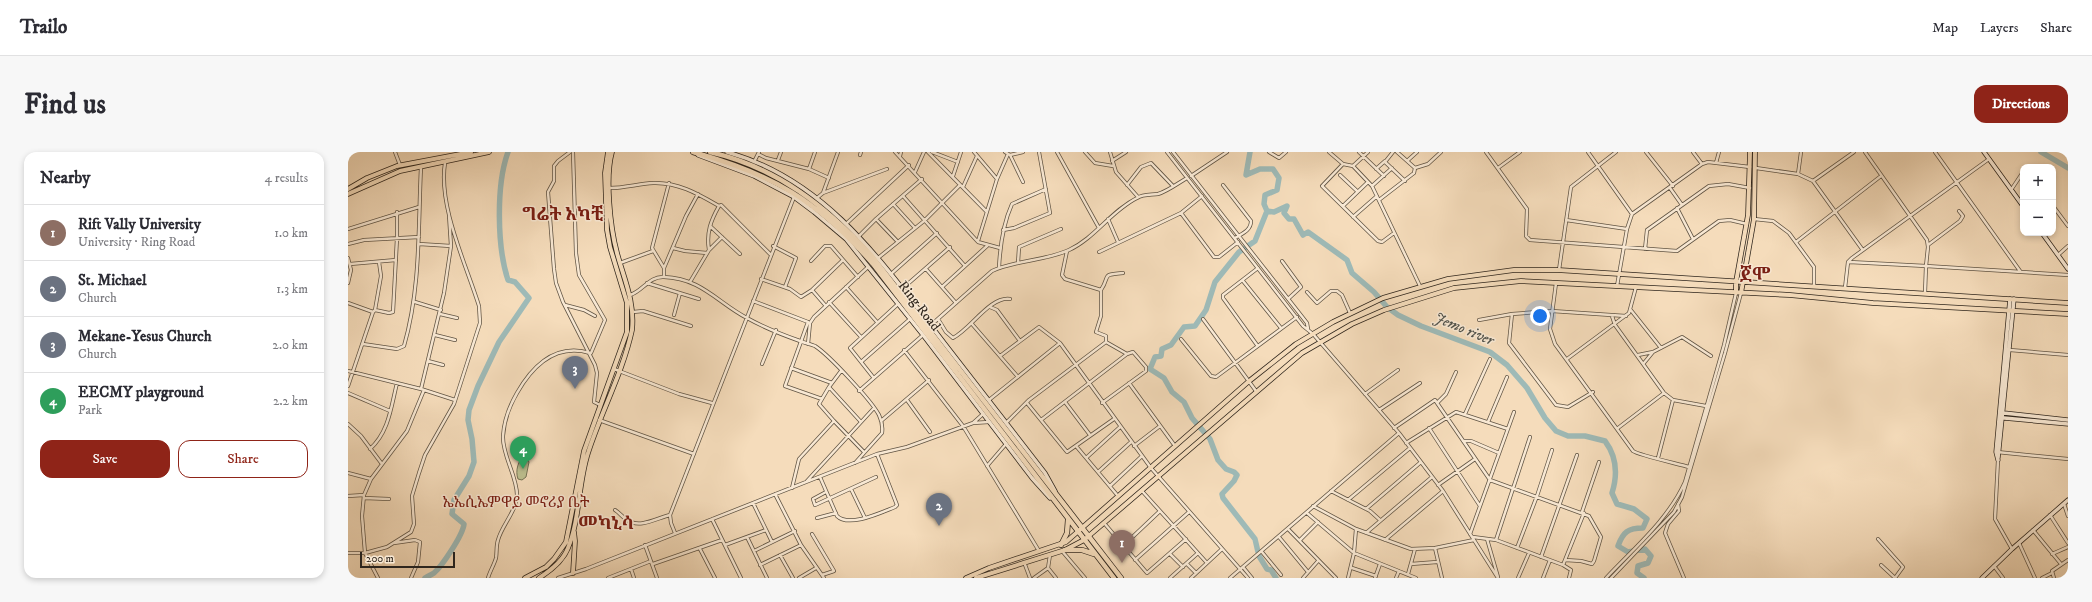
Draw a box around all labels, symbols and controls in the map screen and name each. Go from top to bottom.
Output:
text: Trailo [20,16,67,39]
text: Map [1932,19,1958,37]
text: Layers [1980,19,2018,37]
text: Share [2040,19,2072,37]
button: Directions [1974,85,2068,123]
text: Find us [24,87,106,122]
map controls [2020,164,2056,236]
button: + [2020,164,2056,200]
text: Nearby [40,167,90,189]
text: 4 results [265,170,308,186]
button: − [2020,200,2056,236]
district label: ግሬት አካቺ [522,204,604,226]
text: Rift Vally University [78,215,201,234]
text: 1 [51,225,55,241]
text: 1.0 km [274,225,308,241]
text: University · Ring Road [78,234,195,250]
district label: ጀሞ [1740,264,1771,286]
text: St. Michael [78,271,146,290]
street label: Ring Road [894,277,944,335]
text: 2 [50,281,56,297]
text: 1.3 km [276,281,308,297]
text: Church [78,290,117,306]
your location [1530,306,1550,326]
water label: Jemo river [1431,308,1498,351]
text: Mekane-Yesus Church [78,327,212,346]
text: 3 [51,337,55,353]
text: 2.0 km [272,337,308,353]
text: Church [78,346,117,362]
pin: 3 [562,356,588,389]
text: EECMY playground [78,383,204,402]
text: 4 [49,393,57,409]
text: 2.2 km [273,393,308,409]
text: Park [78,402,102,418]
pin: 4 [510,436,536,469]
button: Save [40,440,170,478]
button: Share [178,440,308,478]
district label: ኤኤሲኤምዋይ መኖሪያ ቤት [442,493,590,512]
pin: 2 [926,493,952,526]
district label: መካኒሳ [578,513,634,535]
pin: 1 [1109,530,1135,563]
scale bar [360,550,455,569]
text: 200 m [366,552,394,566]

